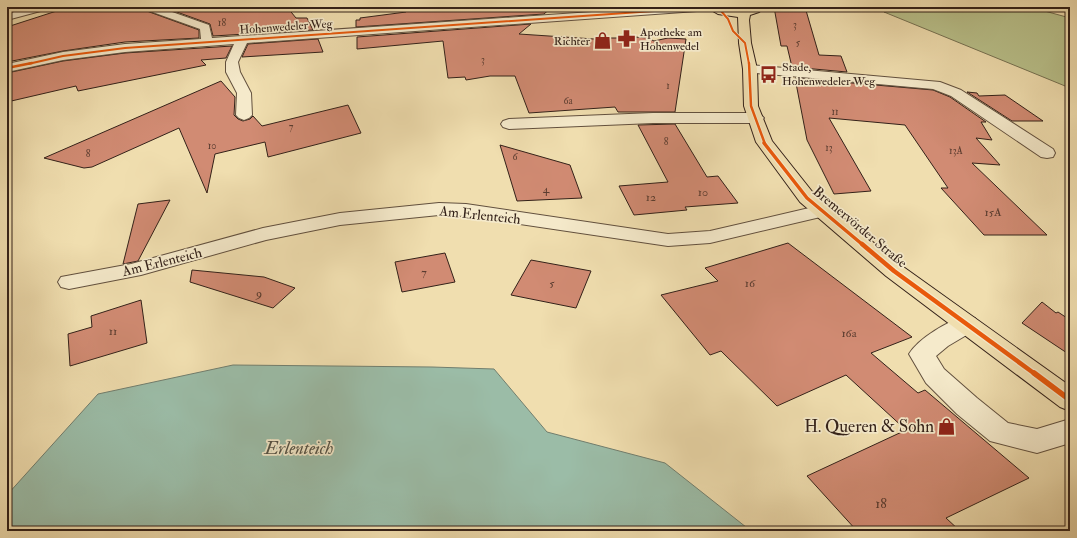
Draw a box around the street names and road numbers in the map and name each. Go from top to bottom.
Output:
street label: Hohenwedeler Weg [239,16,334,38]
street label: Bremervörder Straße [810,183,911,271]
street label: Am Erlenteich [438,202,522,228]
street label: Am Erlenteich [119,244,204,280]

